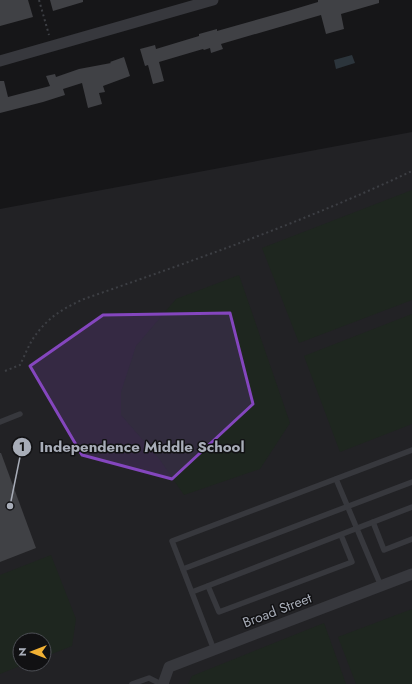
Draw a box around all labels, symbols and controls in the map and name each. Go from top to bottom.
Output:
callout: Independence Middle School [12,433,253,460]
text: Independence Middle School [40,436,244,458]
text: 1 [19,438,25,456]
street label: Broad Street [240,587,315,632]
north arrow [12,632,52,672]
text: N [14,648,30,656]

